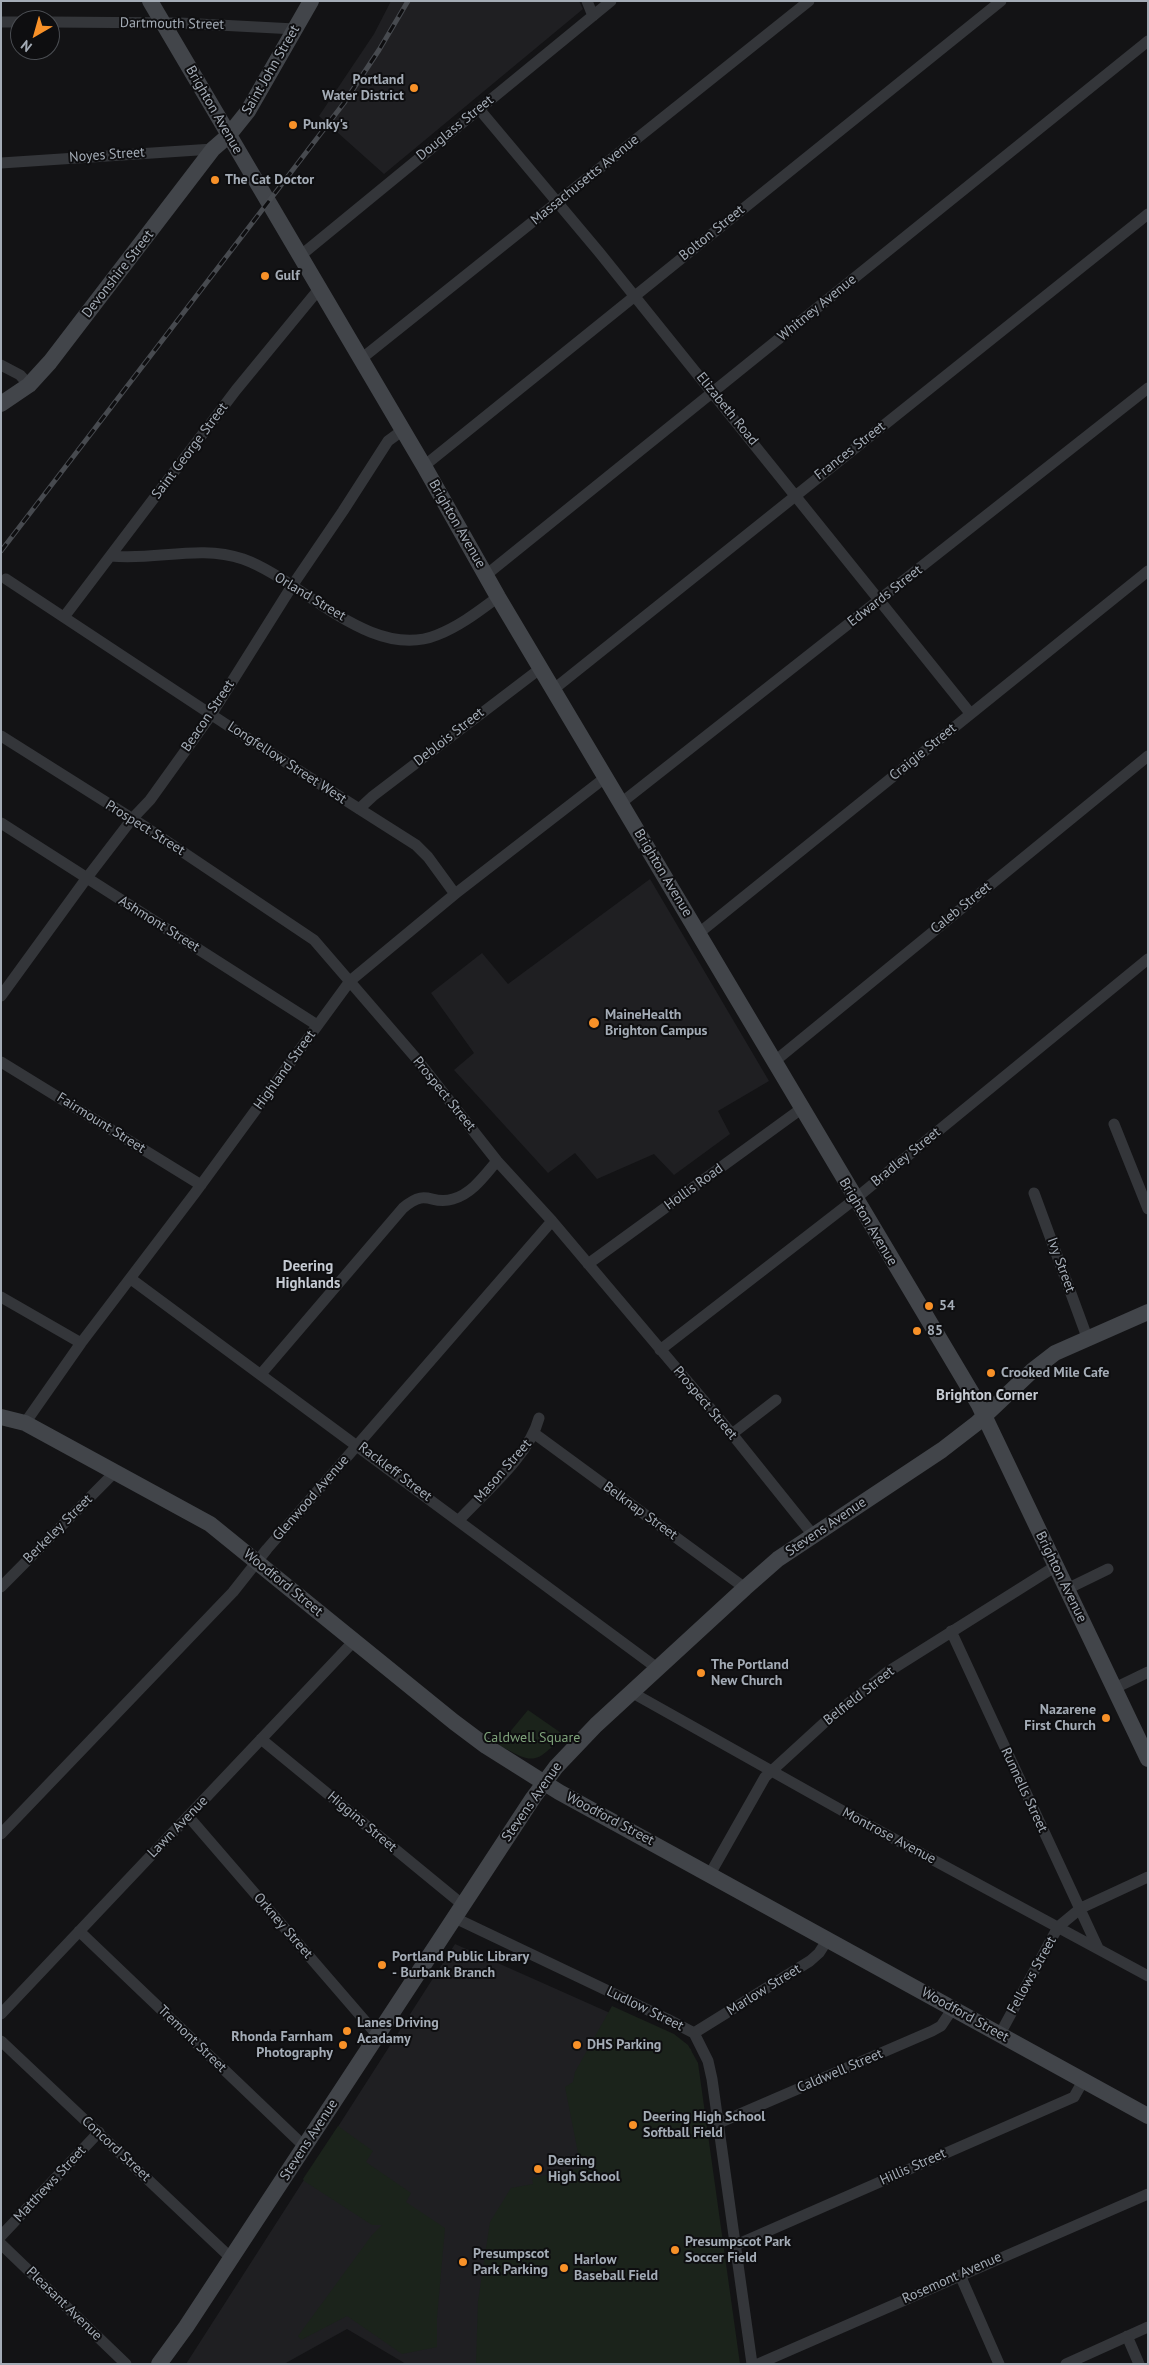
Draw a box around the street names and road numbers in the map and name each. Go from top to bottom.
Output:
street label: Dartmouth Street [120,15,224,33]
street label: Saint John Street [239,22,303,118]
street label: Brighton Avenue [182,63,246,157]
street label: Douglass Street [413,92,497,164]
street label: Massachusetts Avenue [528,131,642,229]
street label: Noyes Street [69,144,145,166]
street label: Bolton Street [676,202,748,264]
street label: Devonshire Street [79,227,157,321]
street label: Whitney Avenue [774,271,860,345]
street label: Elizabeth Road [692,369,762,449]
street label: Saint George Street [148,400,232,502]
street label: Frances Street [811,418,889,484]
street label: Brighton Avenue [425,477,489,571]
street label: Edwards Street [844,562,926,630]
street label: Orland Street [271,569,349,625]
street label: Beacon Street [178,677,238,755]
street label: Deblois Street [411,704,487,770]
street label: Longfellow Street West [224,718,350,808]
street label: Craigie Street [886,720,960,784]
street label: Prospect Street [102,797,188,859]
street label: Brighton Avenue [630,826,696,920]
street label: Caleb Street [927,879,995,937]
street label: Ashmont Street [115,892,203,956]
street label: Highland Street [251,1027,319,1113]
street label: Prospect Street [409,1054,479,1134]
street label: Fairmount Street [54,1089,148,1157]
street label: Bradley Street [868,1124,944,1190]
street label: Hollis Road [662,1160,726,1214]
street label: Brighton Avenue [835,1175,901,1269]
street label: Ivy Street [1043,1235,1079,1295]
street label: Prospect Street [669,1363,741,1443]
street label: Mason Street [471,1436,535,1506]
street label: Rackleff Street [355,1439,435,1505]
street label: Glenwood Avenue [269,1452,353,1544]
street label: Belknap Street [600,1478,680,1544]
street label: Berkeley Street [20,1491,96,1567]
street label: Stevens Avenue [783,1494,869,1560]
street label: Brighton Avenue [1032,1529,1090,1625]
street label: Woodford Street [240,1546,326,1620]
street label: Belfield Street [820,1663,898,1729]
street label: Runnells Street [997,1745,1051,1835]
street label: Stevens Avenue [498,1759,566,1845]
street label: Higgins Street [324,1788,400,1856]
street label: Woodford Street [563,1789,657,1849]
street label: Lawn Avenue [144,1793,212,1861]
street label: Montrose Avenue [839,1804,939,1868]
street label: Orkney Street [250,1890,316,1962]
street label: Fellows Street [1004,1934,1060,2016]
street label: Marlow Street [724,1961,804,2019]
street label: Ludlow Street [604,1983,686,2035]
street label: Woodford Street [918,1984,1012,2046]
street label: Tremont Street [154,2002,230,2076]
street label: Caldwell Street [795,2045,885,2097]
street label: Stevens Avenue [276,2096,342,2184]
street label: Concord Street [78,2113,154,2185]
street label: Matthews Street [11,2143,89,2225]
street label: Hillis Street [877,2145,949,2189]
street label: Rosemont Avenue [900,2249,1004,2307]
street label: Pleasant Avenue [23,2264,105,2344]

